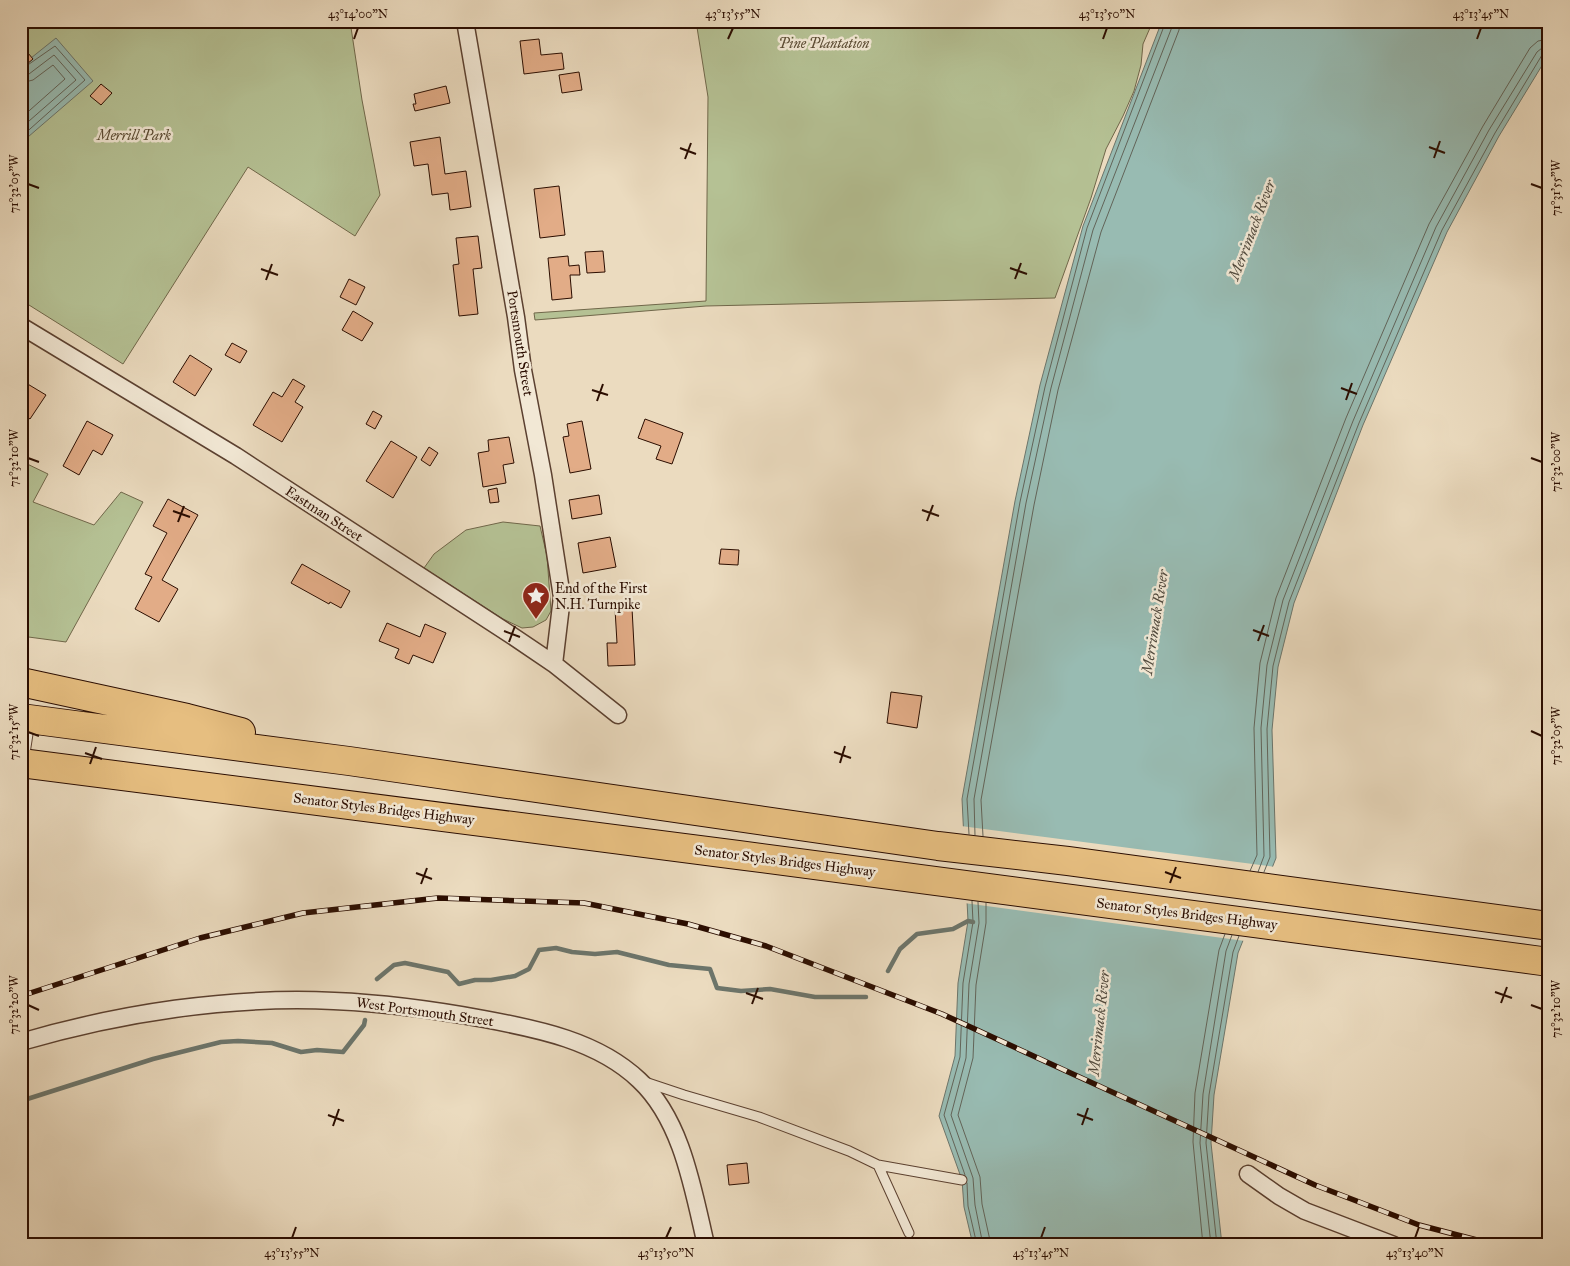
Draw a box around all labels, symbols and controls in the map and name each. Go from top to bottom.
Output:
text: 43°14'00"N [328,7,388,21]
text: 43°13'55"N [705,7,761,21]
text: 43°13'50"N [1079,7,1135,21]
text: 43°13'45"N [1453,7,1509,21]
park label: Pine Plantation [779,35,870,52]
park label: Merrill Park [95,127,172,144]
text: 71°32'05"W [7,154,21,213]
text: 71°31'55"W [1549,159,1563,216]
water label: Merrimack River [1224,177,1280,284]
street label: Portsmouth Street [503,289,537,397]
text: 71°32'10"W [7,428,21,487]
text: 71°32'00"W [1549,431,1563,492]
street label: Eastman Street [282,483,366,545]
water label: Merrimack River [1138,568,1172,678]
place label: End of the First N.H. Turnpike [555,580,647,613]
place icon: End of the First N.H. Turnpike [521,581,551,620]
text: 71°32'15"W [7,703,21,760]
text: 71°32'05"W [1549,706,1563,765]
street label: Senator Styles Bridges Highway [293,789,476,829]
street label: Senator Styles Bridges Highway [694,841,877,881]
street label: Senator Styles Bridges Highway [1096,894,1279,934]
water label: Merrimack River [1084,969,1114,1078]
text: 71°32'20"W [7,975,21,1035]
text: 71°32'10"W [1549,979,1563,1038]
street label: West Portsmouth Street [355,994,495,1030]
text: 43°13'55"N [264,1246,320,1260]
text: 43°13'50"N [638,1246,694,1260]
text: 43°13'45"N [1013,1246,1069,1260]
text: 43°13'40"N [1386,1246,1444,1260]

